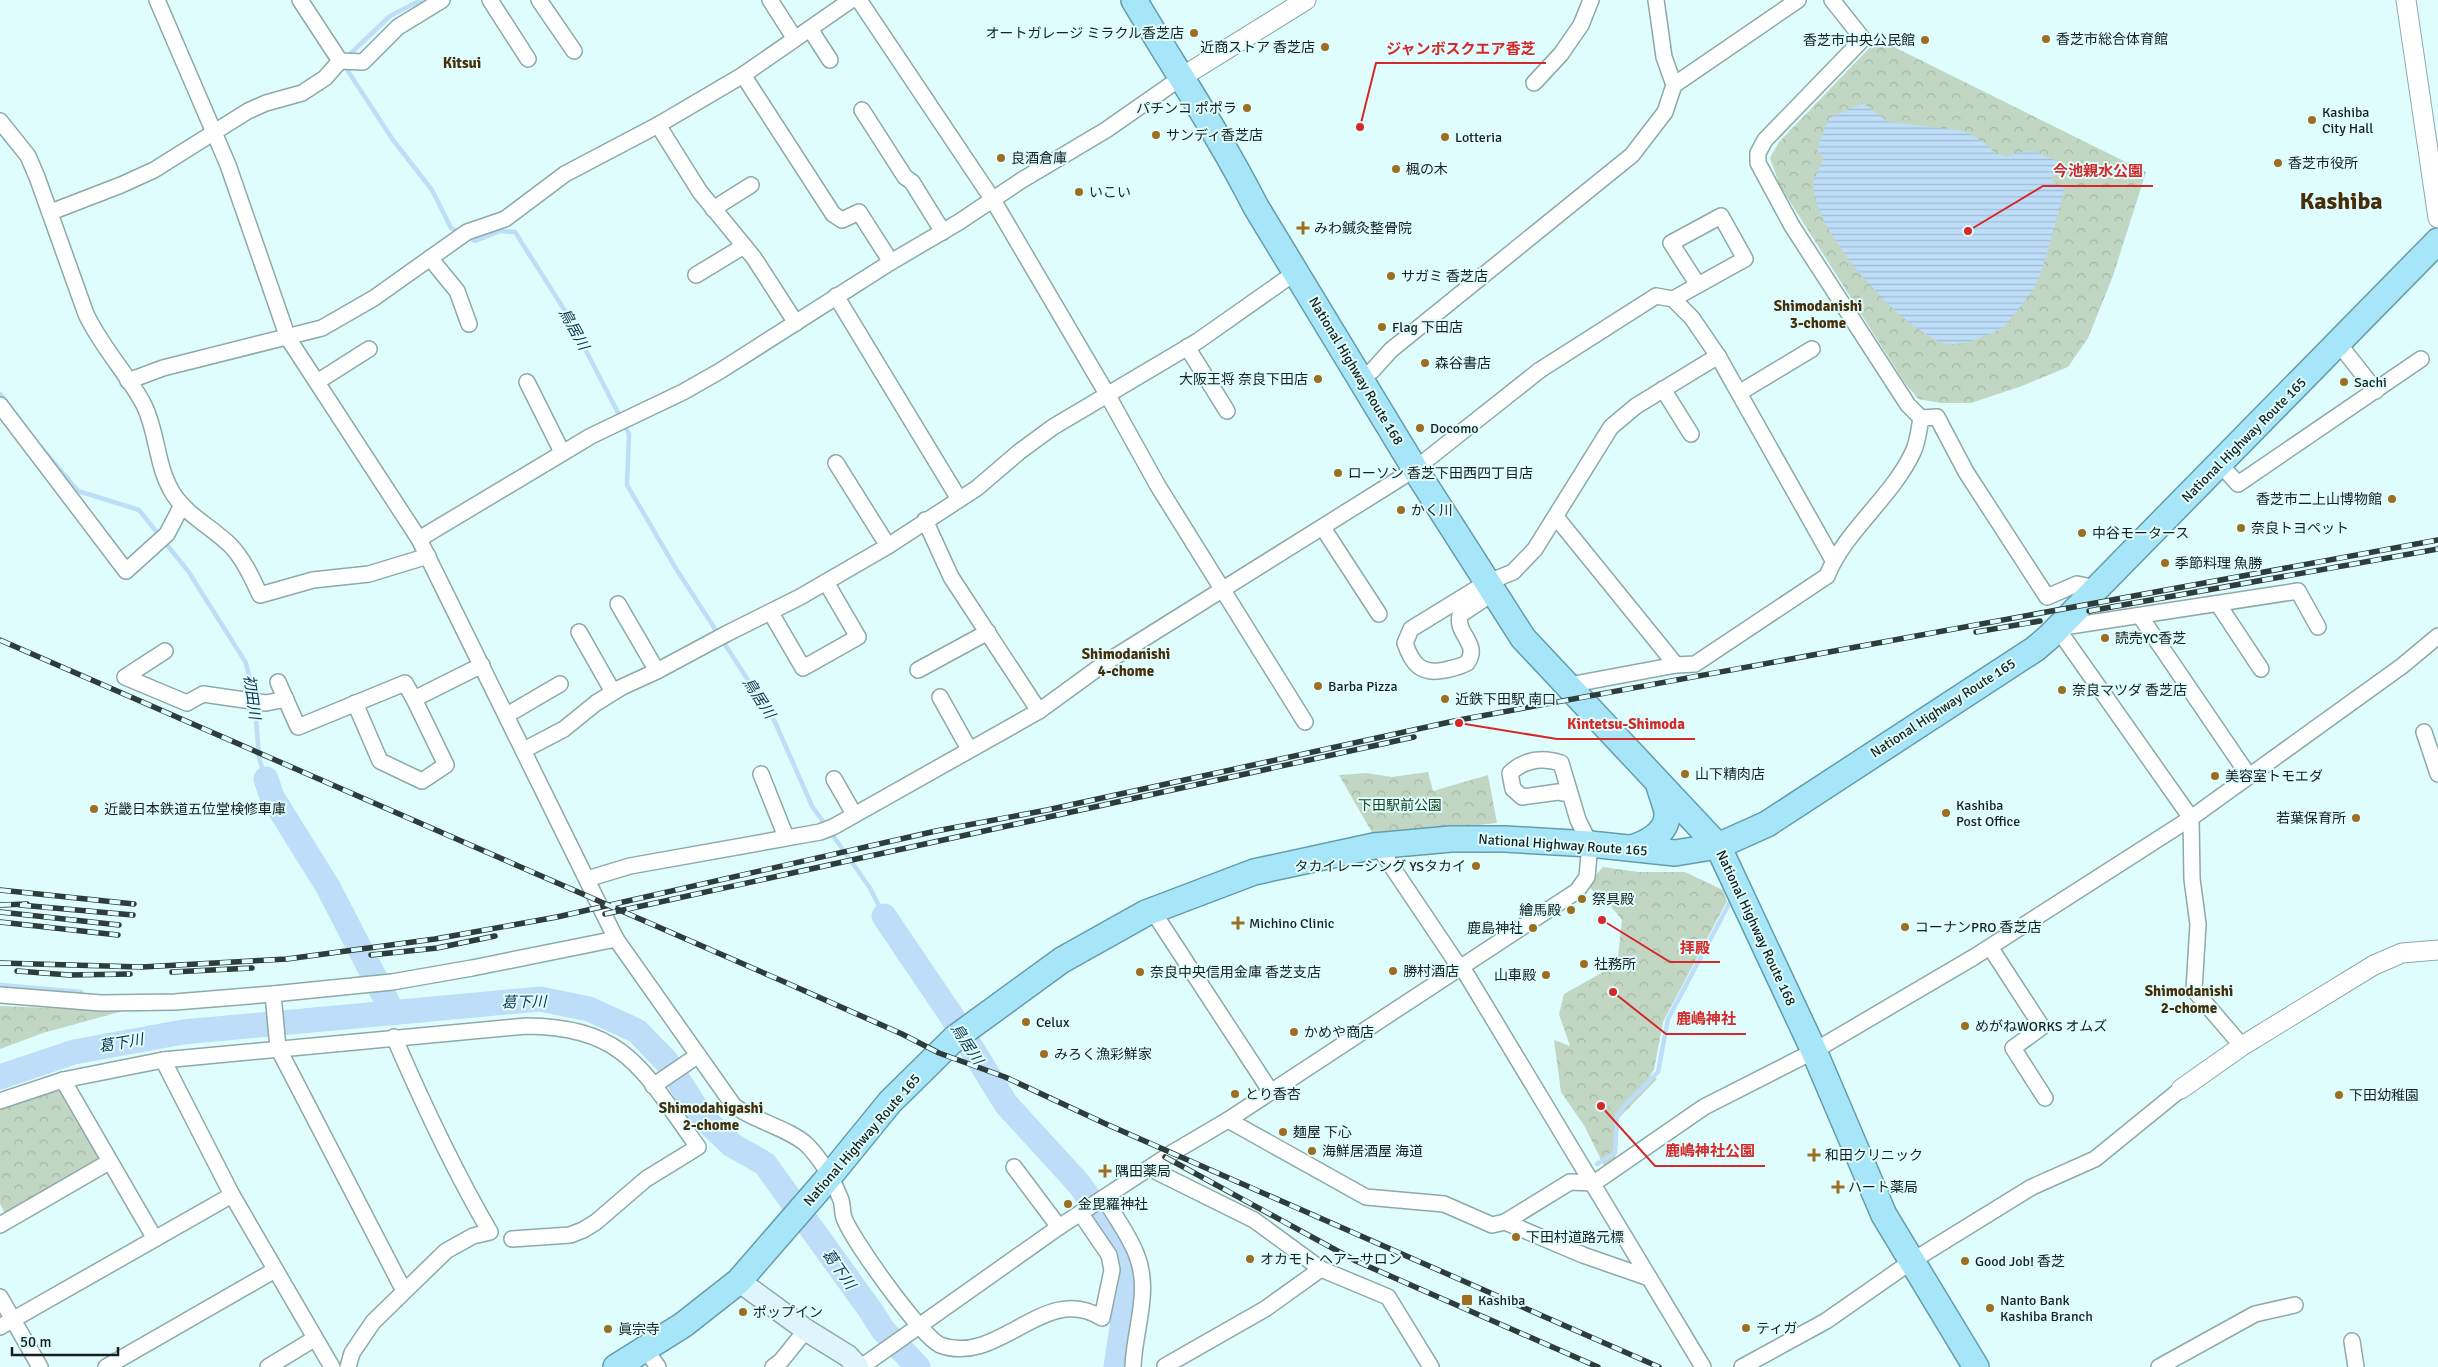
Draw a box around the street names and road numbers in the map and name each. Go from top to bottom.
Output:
street label: National Highway Route 168 [1305,294,1407,448]
street label: National Highway Route 165 [2178,374,2310,506]
street label: National Highway Route 165 [1867,655,2019,761]
street label: National Highway Route 165 [1478,831,1648,859]
street label: National Highway Route 168 [1712,847,1800,1009]
street label: National Highway Route 165 [800,1070,924,1210]

